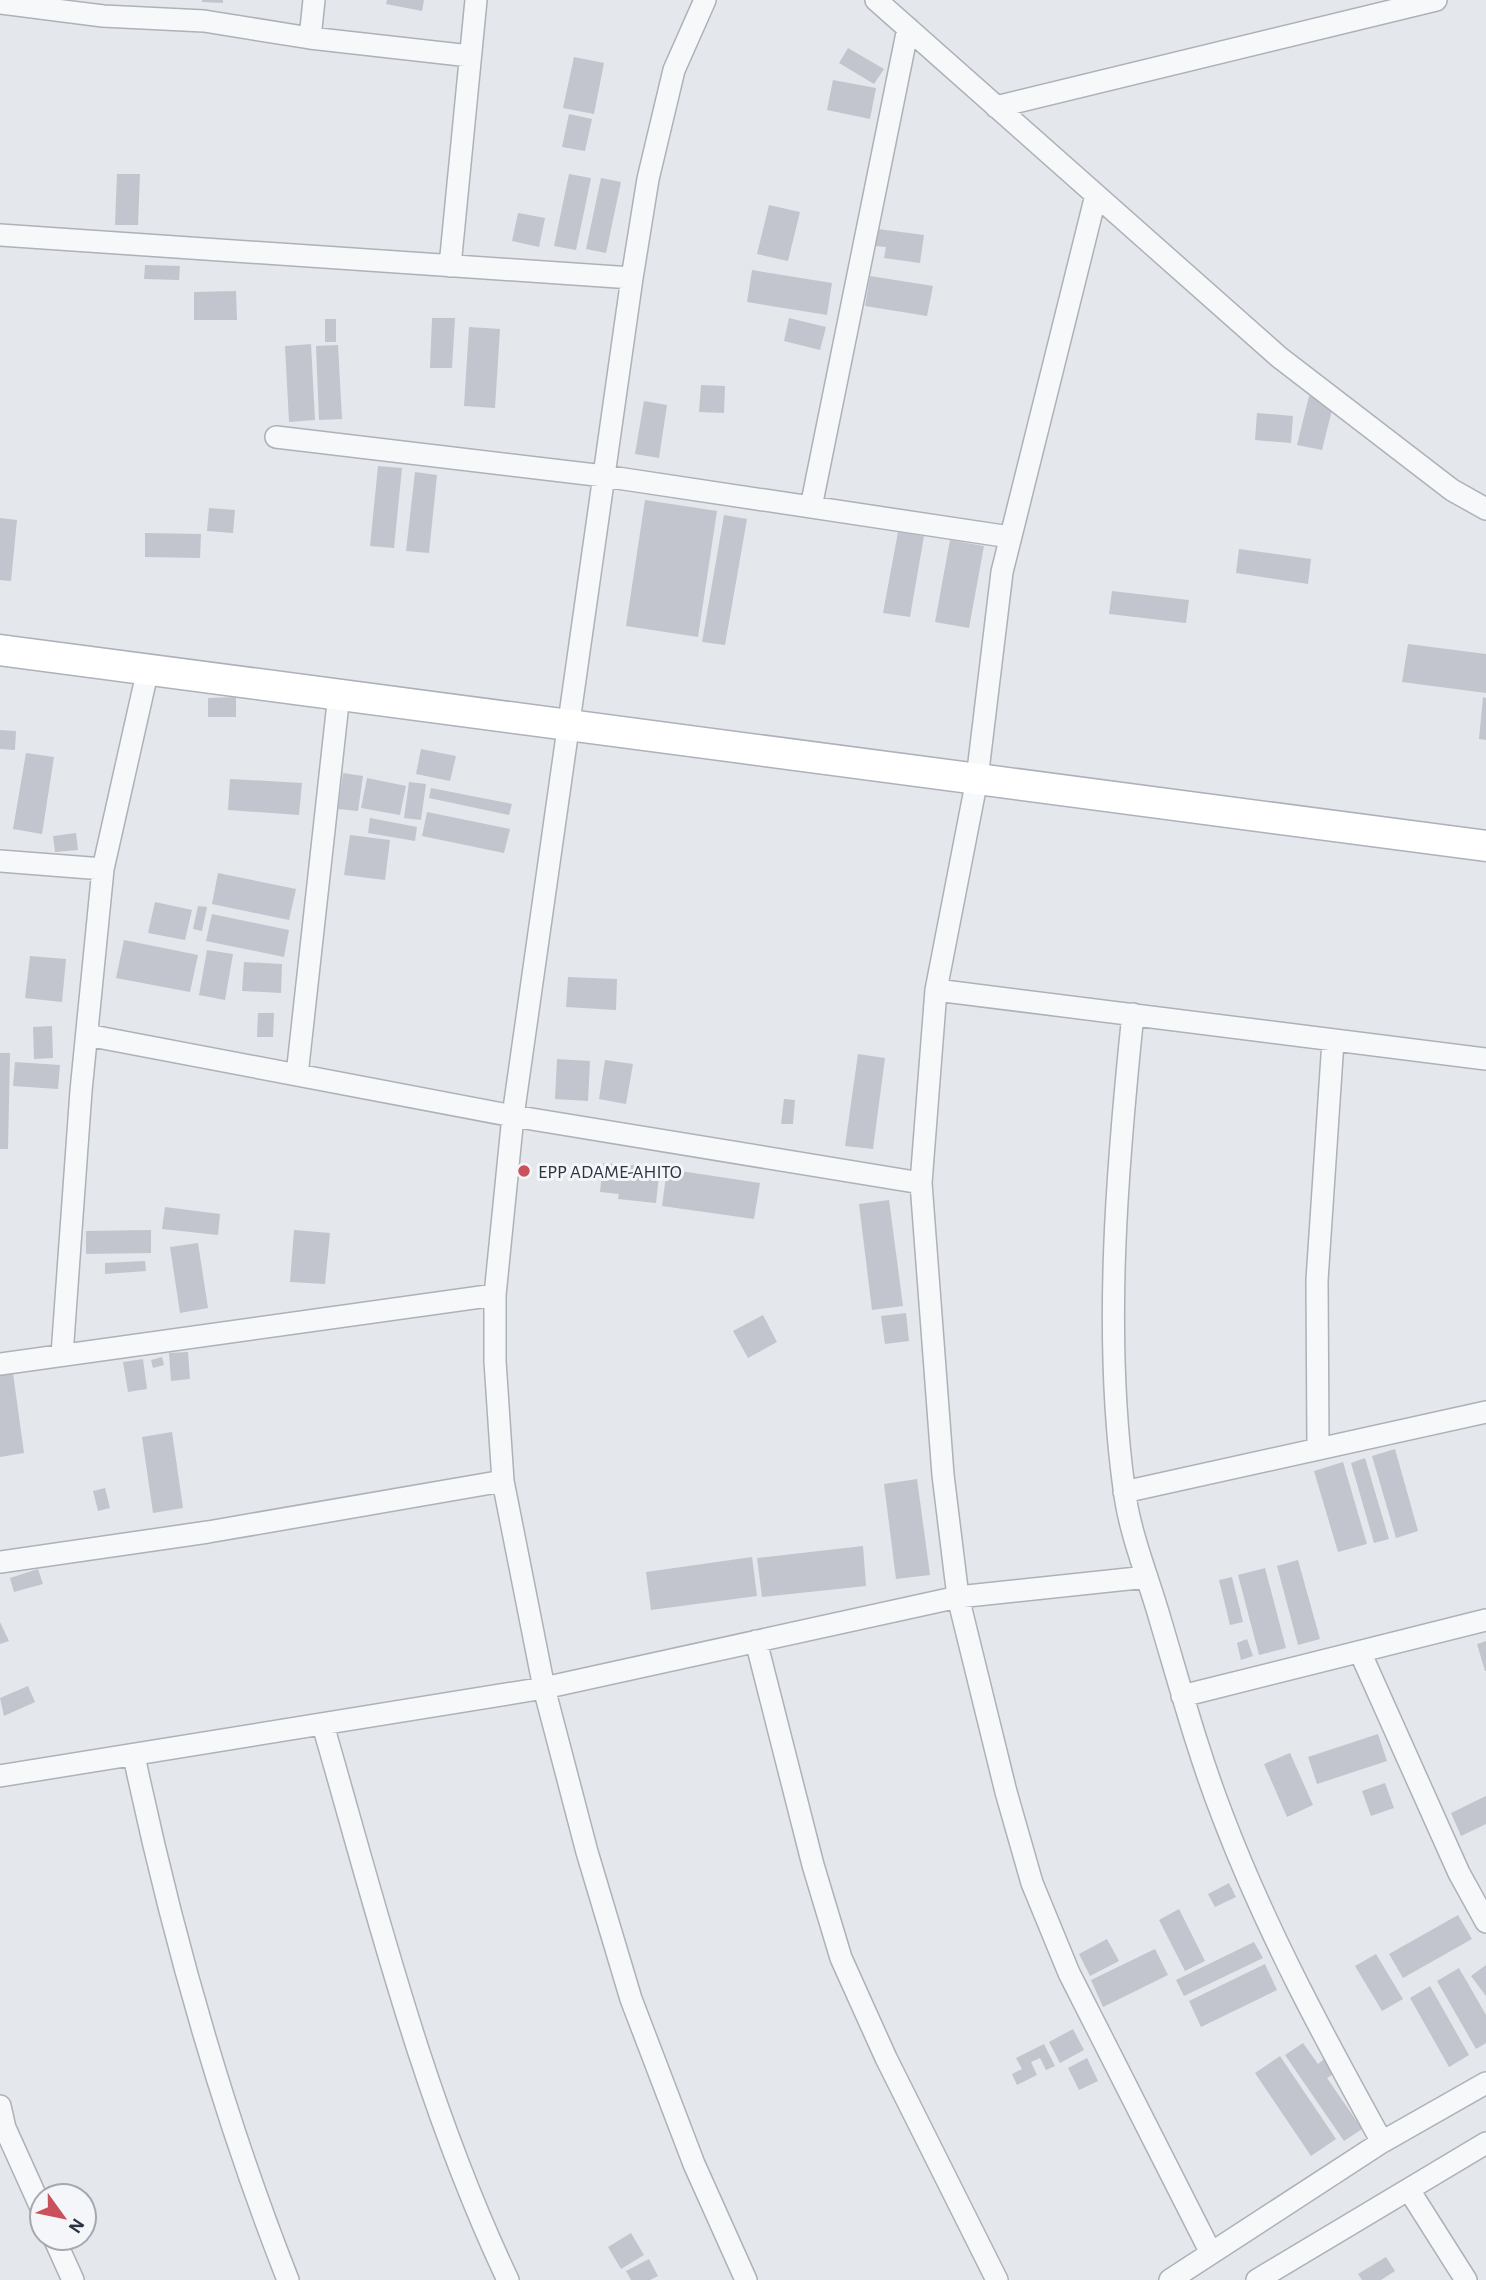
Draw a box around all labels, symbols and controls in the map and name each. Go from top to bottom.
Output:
marker: EPP ADAME-AHITO [516,1163,532,1179]
place label: EPP ADAME-AHITO [538,1163,682,1182]
north arrow [28,2182,98,2252]
text: N [64,2215,88,2236]

